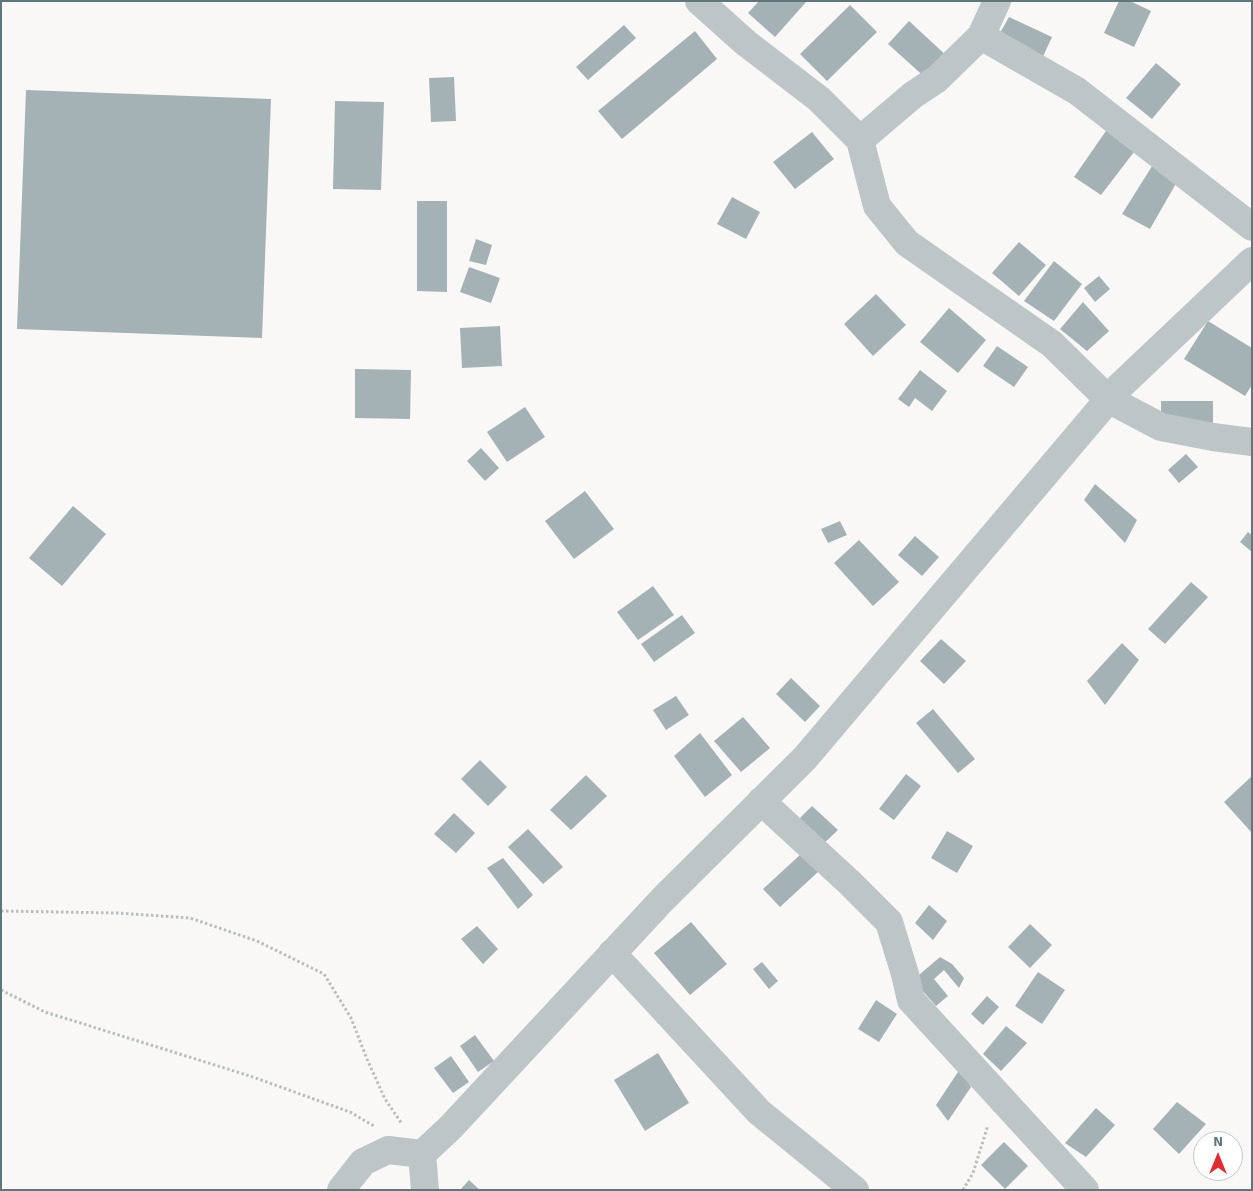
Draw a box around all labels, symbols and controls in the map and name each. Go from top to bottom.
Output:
north arrow [1193,1131,1243,1181]
text: N [1213,1133,1223,1150]

